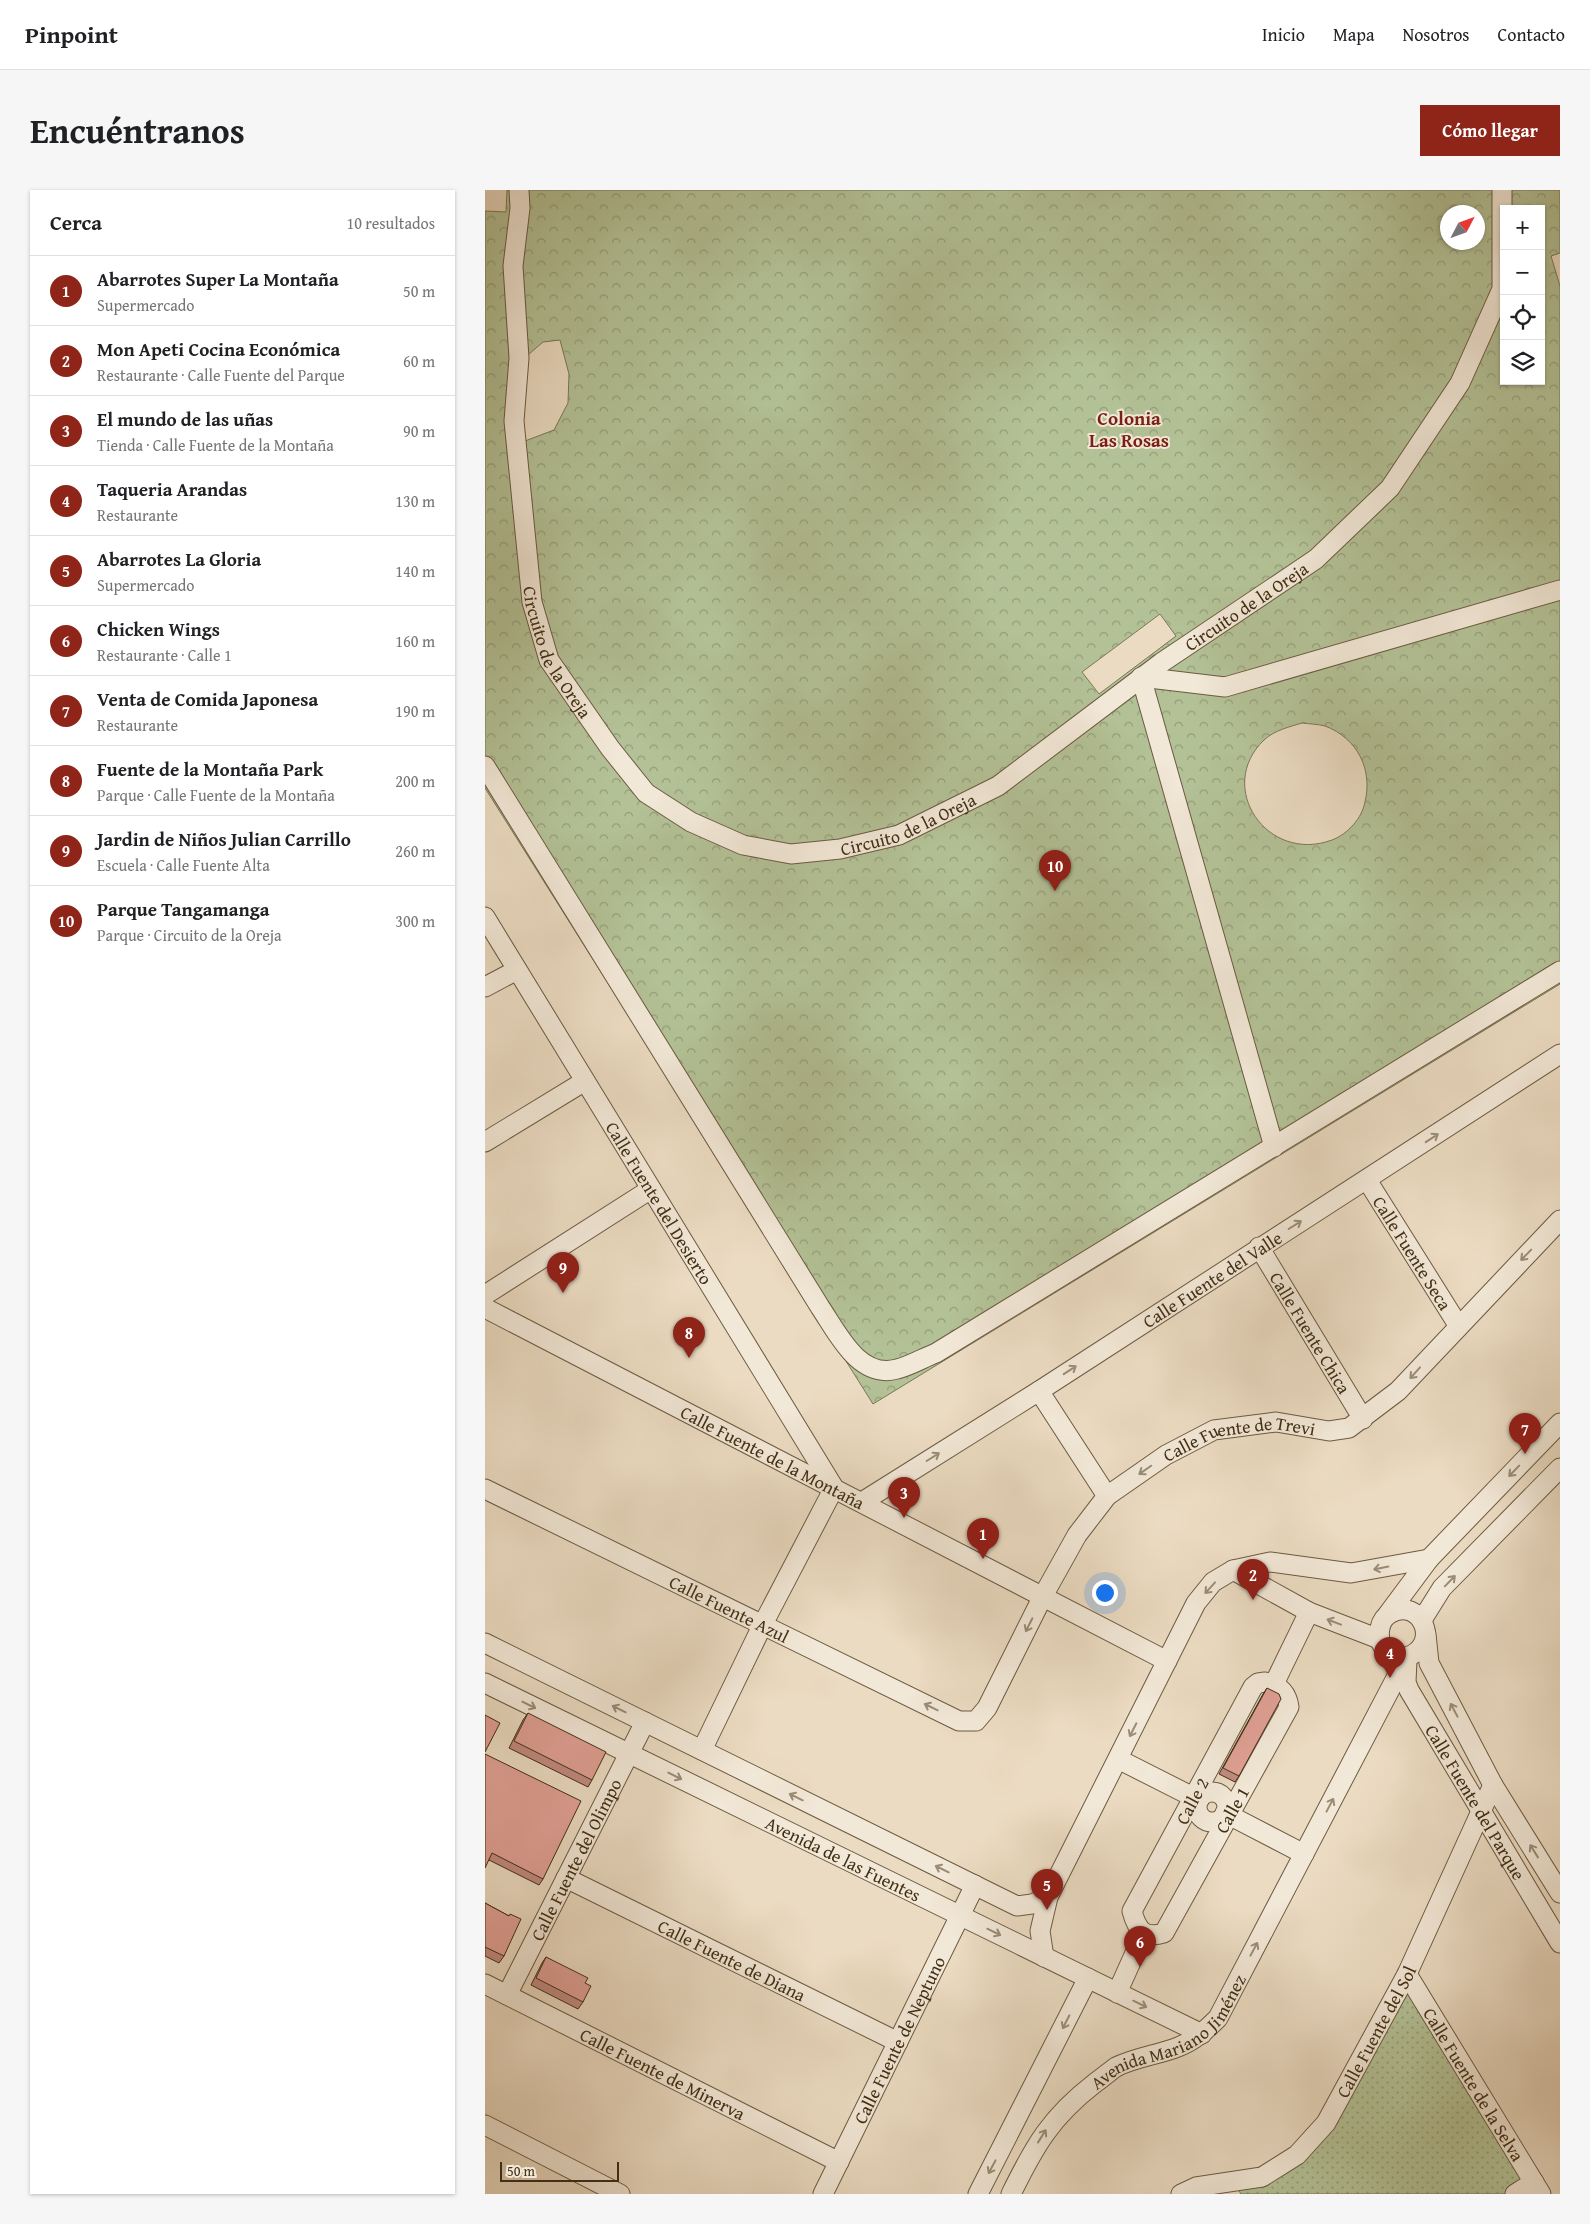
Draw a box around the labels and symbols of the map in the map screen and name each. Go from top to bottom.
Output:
north arrow [1440,205,1485,250]
district label: Colonia Las Rosas [1089,404,1169,454]
street label: Circuito de la Oreja [1179,554,1314,657]
street label: Circuito de la Oreja [517,585,599,724]
street label: Circuito de la Oreja [838,785,981,862]
pin: 10 [1039,850,1071,891]
street label: Calle Fuente del Desierto [599,1116,720,1290]
one-way arrow [1425,1133,1439,1143]
street label: Calle Fuente Seca [1367,1190,1459,1316]
one-way arrow [1287,1220,1301,1230]
street label: Calle Fuente del Valle [1137,1224,1287,1334]
one-way arrow [1520,1248,1532,1261]
pin: 9 [547,1252,579,1293]
street label: Calle Fuente Chica [1263,1266,1358,1399]
pin: 8 [673,1317,705,1358]
one-way arrow [1063,1365,1077,1375]
one-way arrow [1409,1366,1421,1379]
street label: Calle Fuente de la Montaña [676,1398,870,1516]
street label: Calle Fuente de Trevi [1158,1409,1317,1468]
pin: 7 [1509,1413,1541,1454]
one-way arrow [926,1452,940,1463]
one-way arrow [1138,1465,1152,1475]
one-way arrow [1508,1465,1520,1477]
pin: 3 [888,1477,920,1518]
pin: 1 [967,1518,999,1559]
pin: 2 [1237,1559,1269,1600]
one-way arrow [1374,1563,1390,1573]
street label: Calle Fuente Azul [665,1568,794,1649]
one-way arrow [1444,1574,1456,1587]
your location [1092,1580,1118,1606]
one-way arrow [1204,1581,1215,1594]
one-way arrow [1024,1617,1033,1632]
one-way arrow [1327,1617,1342,1626]
pin: 4 [1374,1637,1406,1678]
one-way arrow [521,1701,536,1710]
one-way arrow [924,1702,939,1711]
one-way arrow [1449,1703,1458,1718]
one-way arrow [612,1704,627,1714]
street label: Calle Fuente del Parque [1419,1719,1533,1885]
one-way arrow [1128,1722,1137,1737]
one-way arrow [667,1772,682,1781]
street label: Calle 2 [1168,1773,1216,1829]
street label: Calle Fuente del Olimpo [523,1774,628,1945]
street label: Calle 1 [1208,1782,1256,1838]
one-way arrow [789,1792,804,1802]
one-way arrow [1326,1798,1335,1813]
street label: Avenida de las Fuentes [761,1809,926,1908]
one-way arrow [1529,1845,1539,1859]
one-way arrow [935,1864,950,1873]
pin: 5 [1031,1869,1063,1910]
street label: Calle Fuente de Diana [653,1912,811,2008]
pin: 6 [1124,1926,1156,1967]
one-way arrow [986,1928,1001,1937]
one-way arrow [1250,1942,1260,1957]
street label: Calle Fuente de Neptuno [846,1951,952,2128]
street label: Calle Fuente del Sol [1329,1961,1423,2102]
street label: Avenida Mariano Jiménez [1085,1969,1252,2096]
one-way arrow [1132,1999,1147,2009]
street label: Calle Fuente de la Selva [1417,2002,1532,2167]
one-way arrow [1061,2014,1070,2029]
street label: Calle Fuente de Minerva [576,2021,750,2126]
one-way arrow [1038,2129,1048,2143]
scale bar [500,2159,619,2182]
one-way arrow [987,2159,997,2174]

